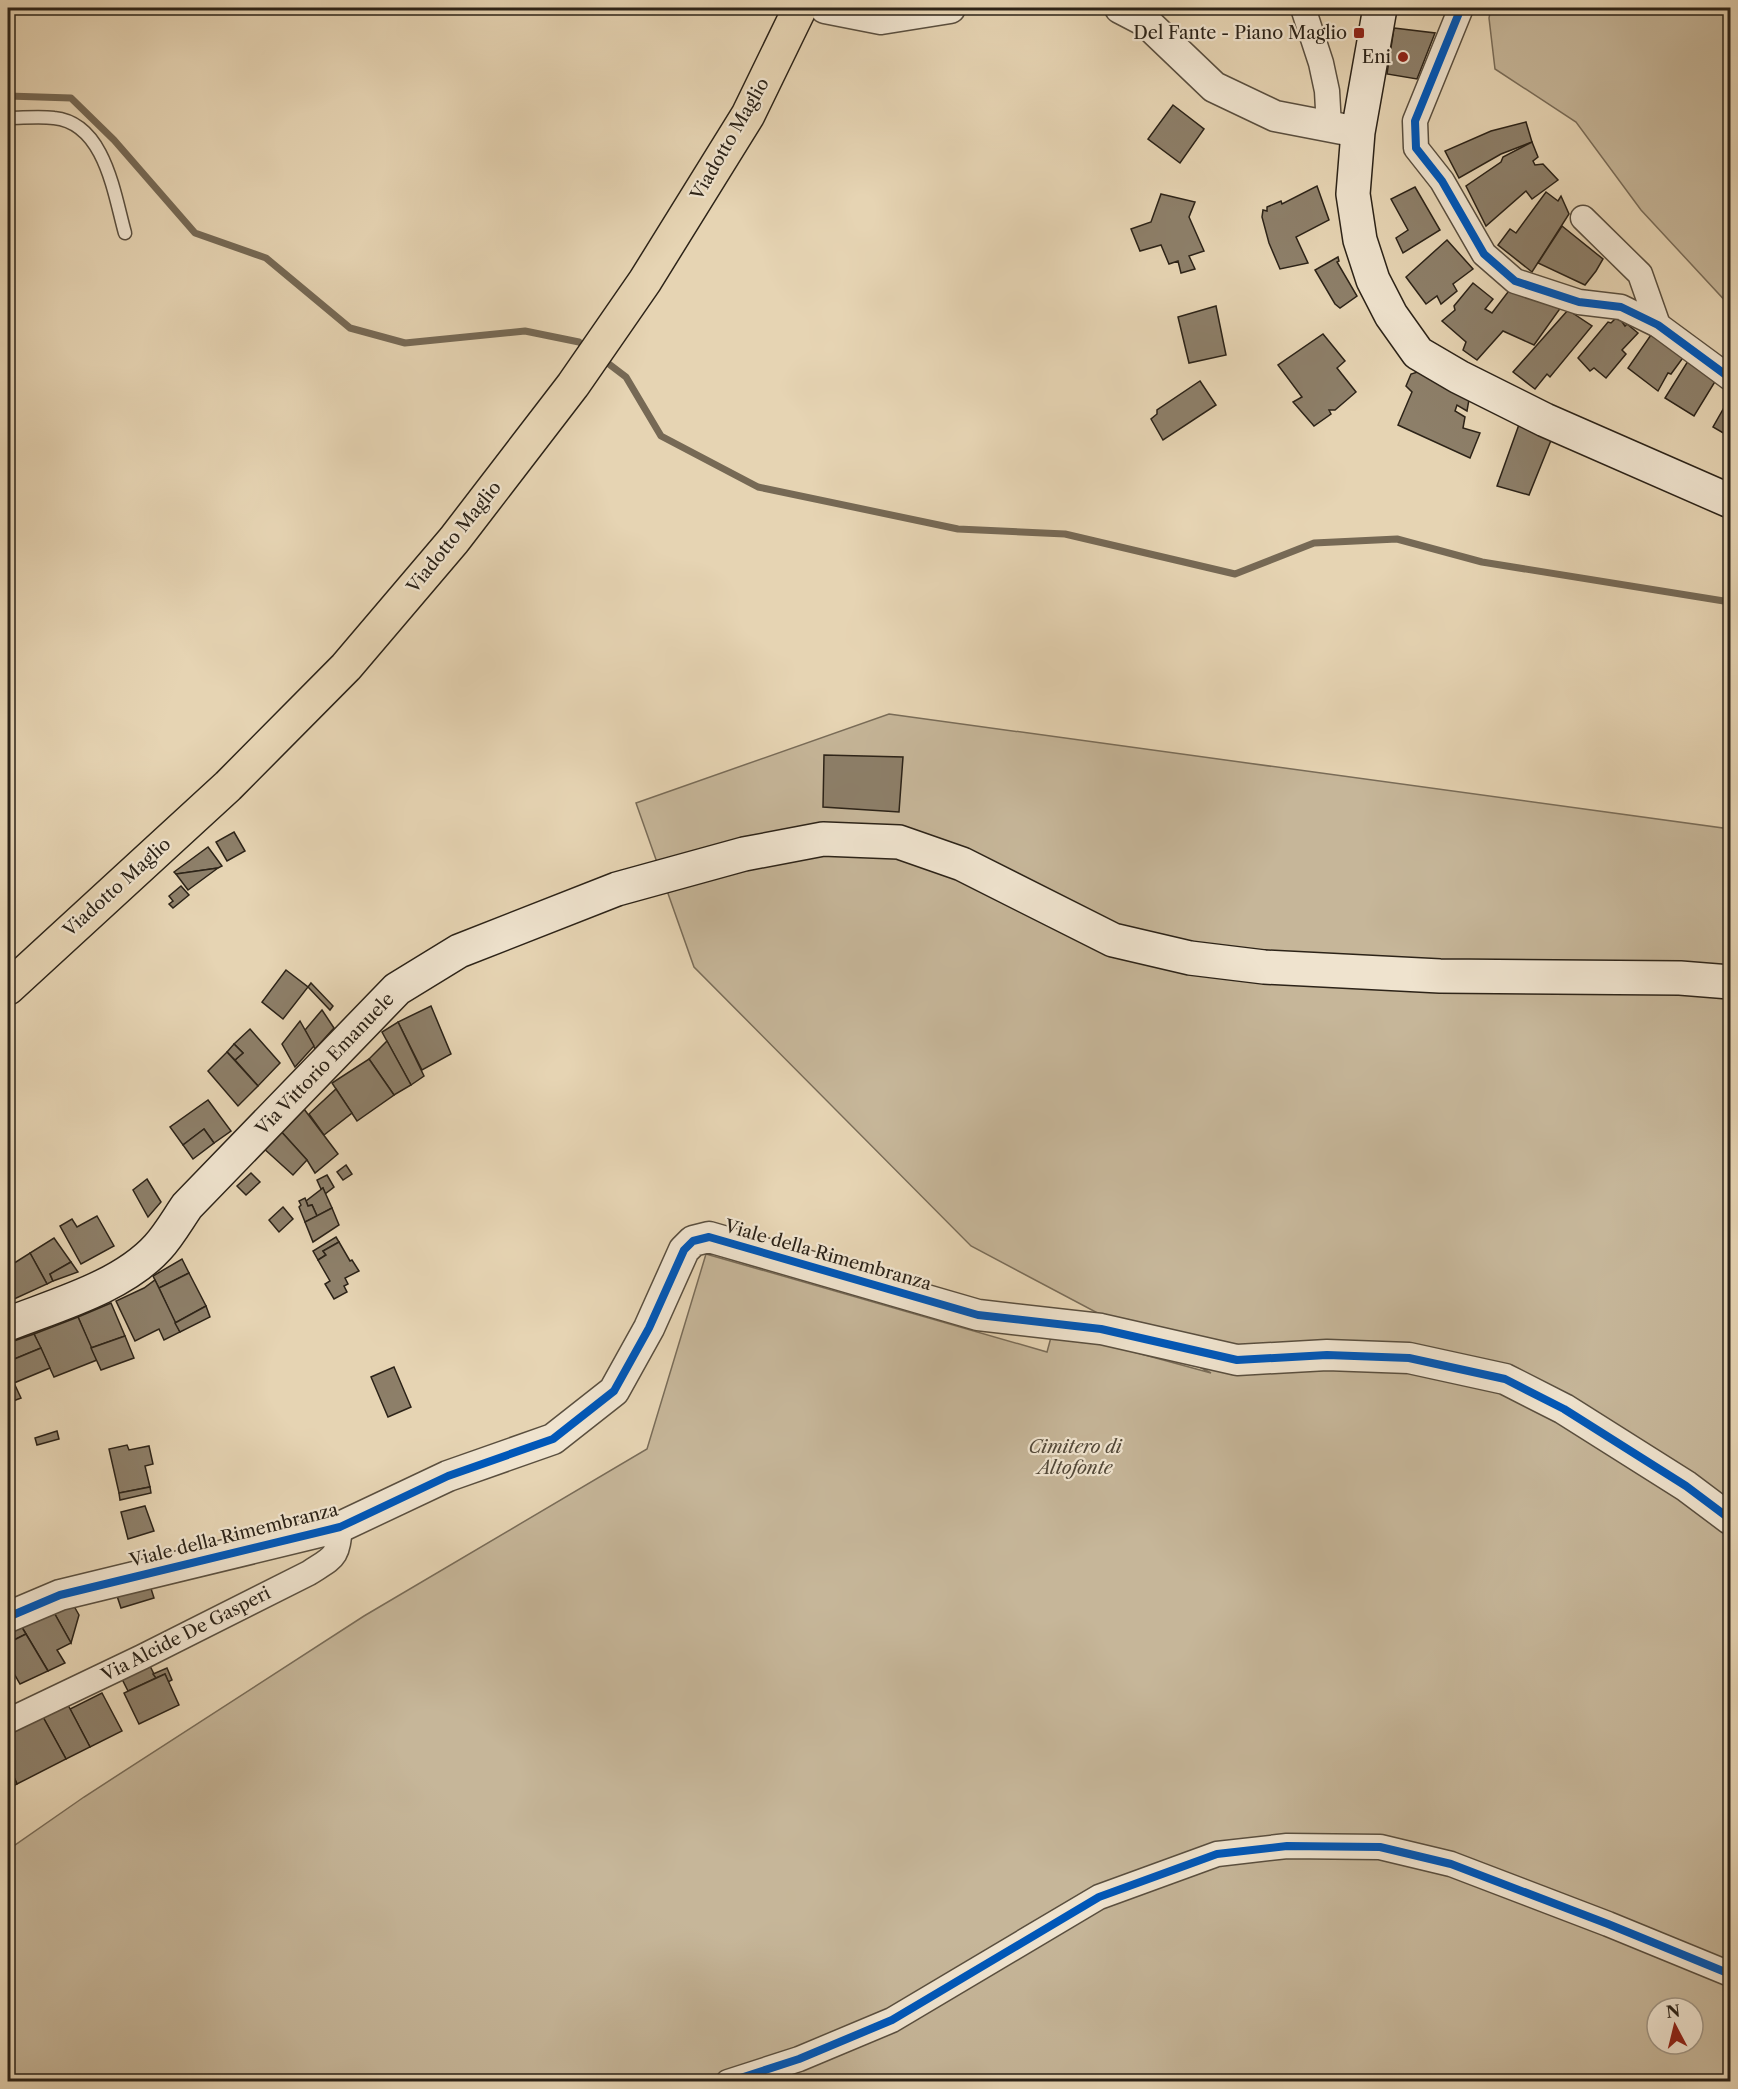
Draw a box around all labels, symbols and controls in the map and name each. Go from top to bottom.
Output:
place label: Del Fante - Piano Maglio [1133,22,1347,44]
marker: Del Fante - Piano Maglio [1352,26,1366,40]
place label: Eni [1362,46,1392,68]
marker: Eni [1396,50,1410,64]
street label: Viadotto Maglio [686,74,774,205]
street label: Viadotto Maglio [402,477,506,598]
street label: Viadotto Maglio [58,833,175,942]
street label: Via Vittorio Emanuele [251,988,399,1141]
street label: Viale della Rimembranza [721,1215,934,1295]
park label: Cimitero di Altofonte [1028,1436,1123,1479]
street label: Viale della Rimembranza [126,1498,341,1572]
street label: Via Alcide De Gasperi [97,1582,275,1687]
north arrow [1645,1996,1705,2056]
text: N [1665,2000,1681,2022]

